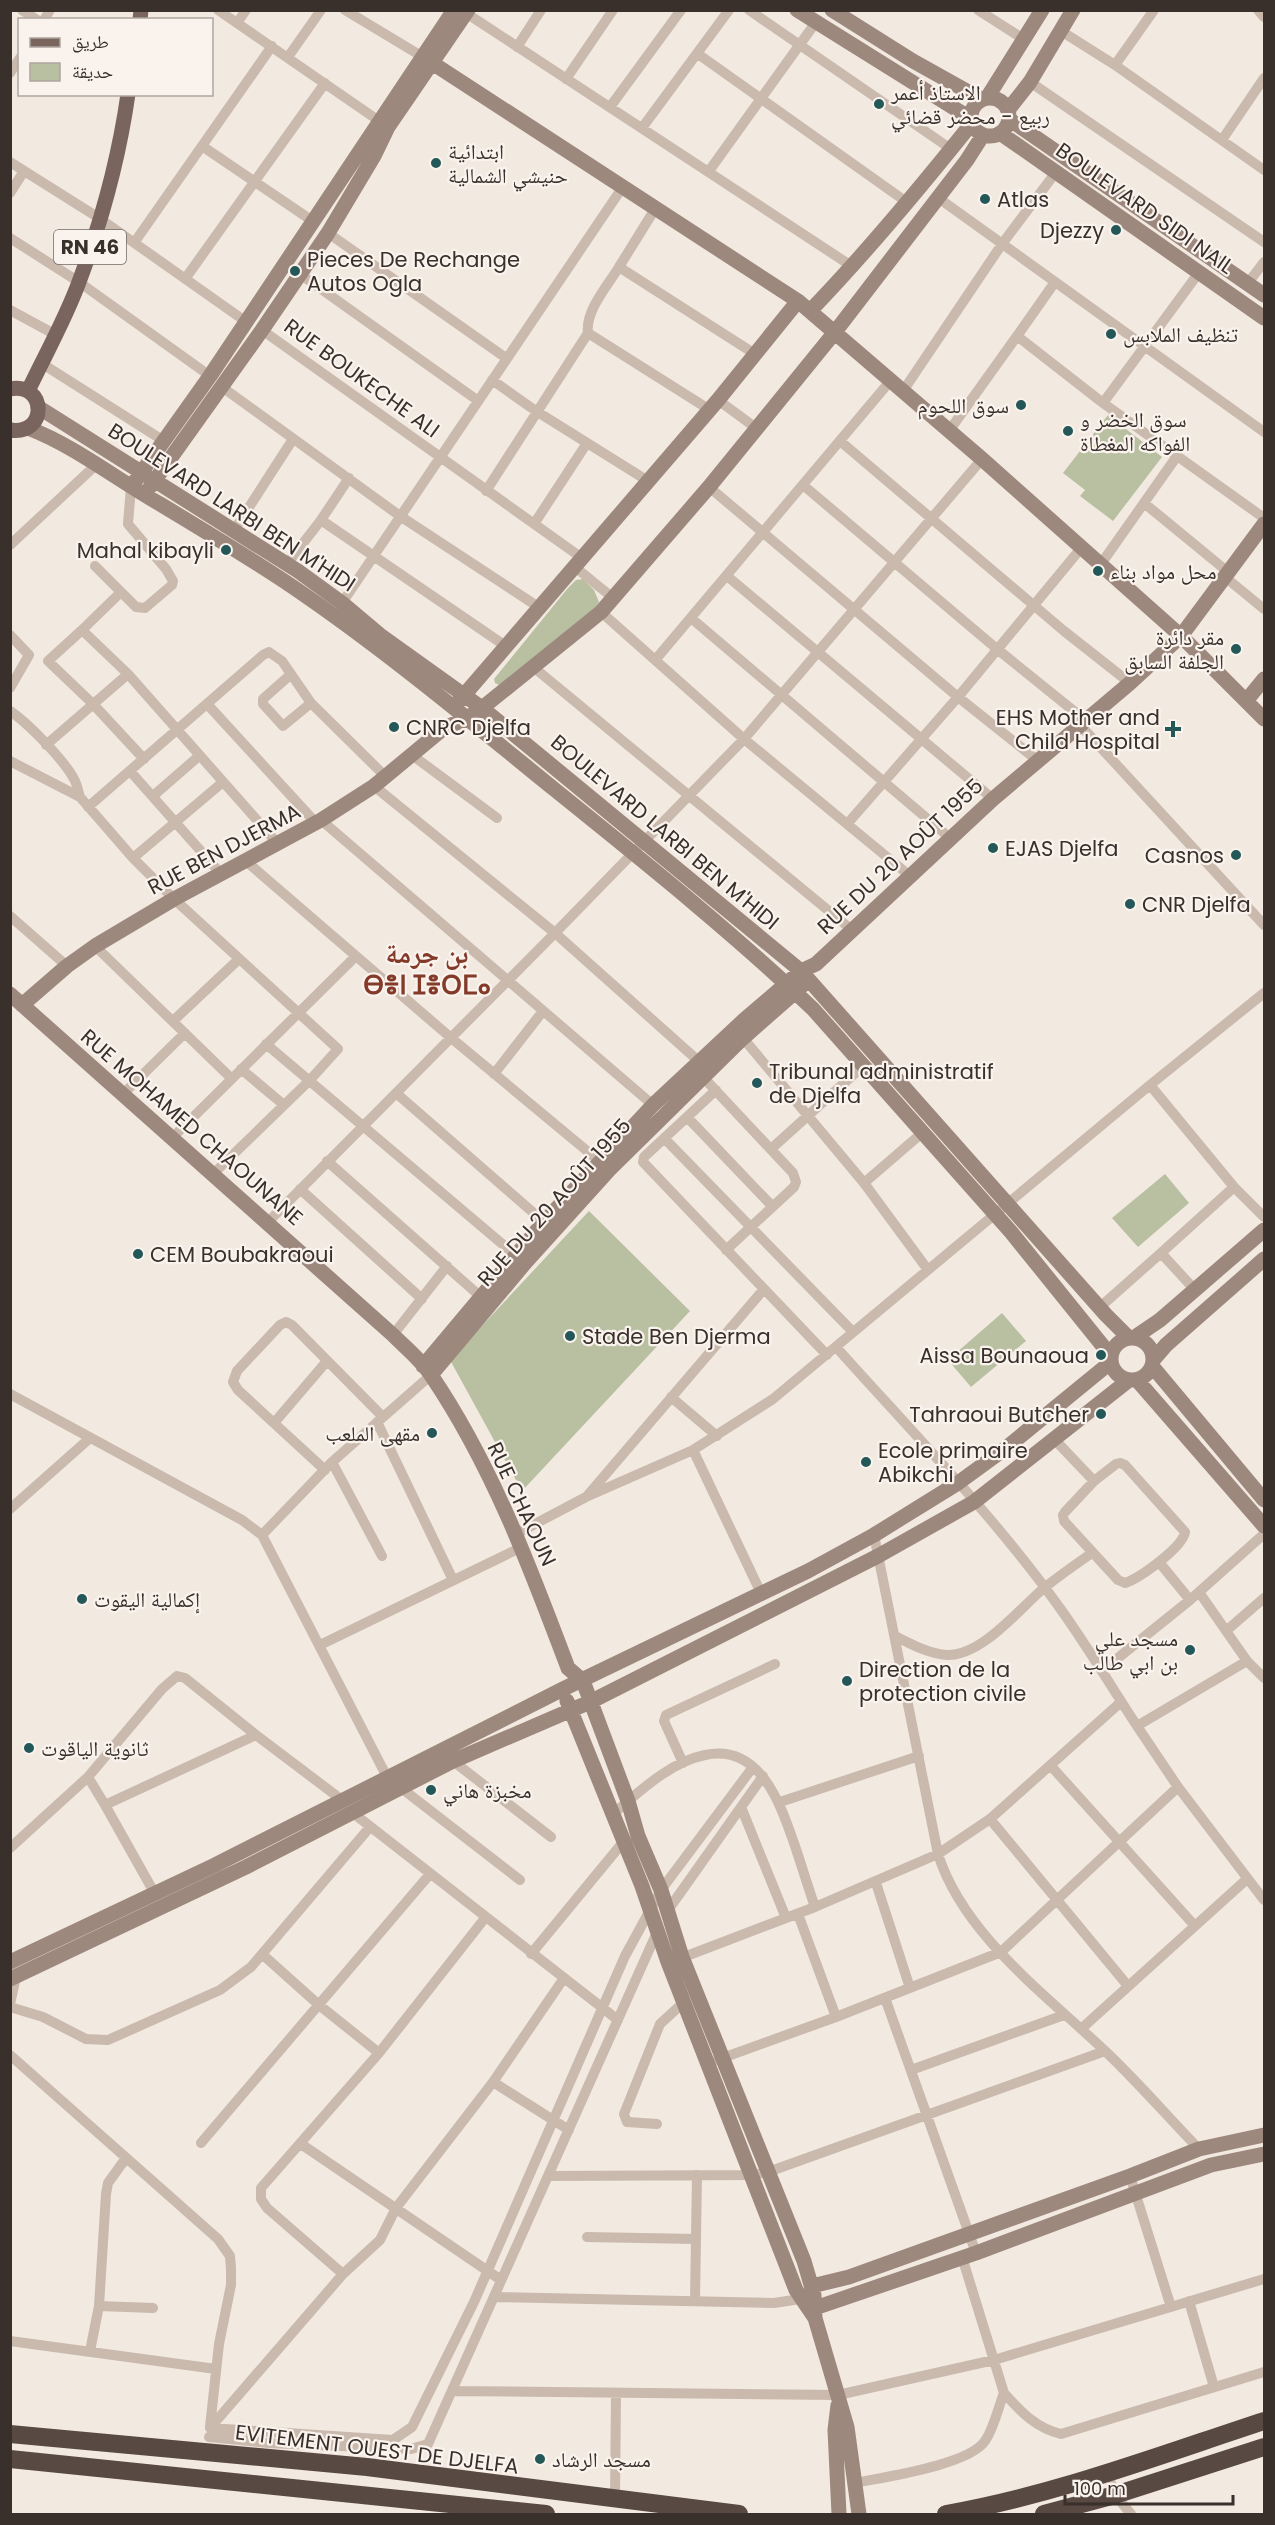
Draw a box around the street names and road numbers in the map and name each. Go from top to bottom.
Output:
street label: BOULEVARD SIDI NAIL [1050,136,1240,280]
road number: RN 46 [54,230,126,264]
street label: RUE BOUKECHE ALI [278,312,446,444]
street label: BOULEVARD LARBI BEN M'HIDI [103,416,361,598]
street label: BOULEVARD LARBI BEN M'HIDI [545,728,785,936]
street label: RUE DU 20 AOÛT 1955 [811,771,989,941]
street label: RUE BEN DJERMA [143,797,305,901]
street label: RUE MOHAMED CHAOUNANE [75,1022,309,1232]
street label: RUE DU 20 AOÛT 1955 [471,1112,637,1292]
street label: RUE CHAOUN [481,1437,563,1571]
street label: EVITEMENT OUEST DE DJELFA [234,2417,520,2481]

